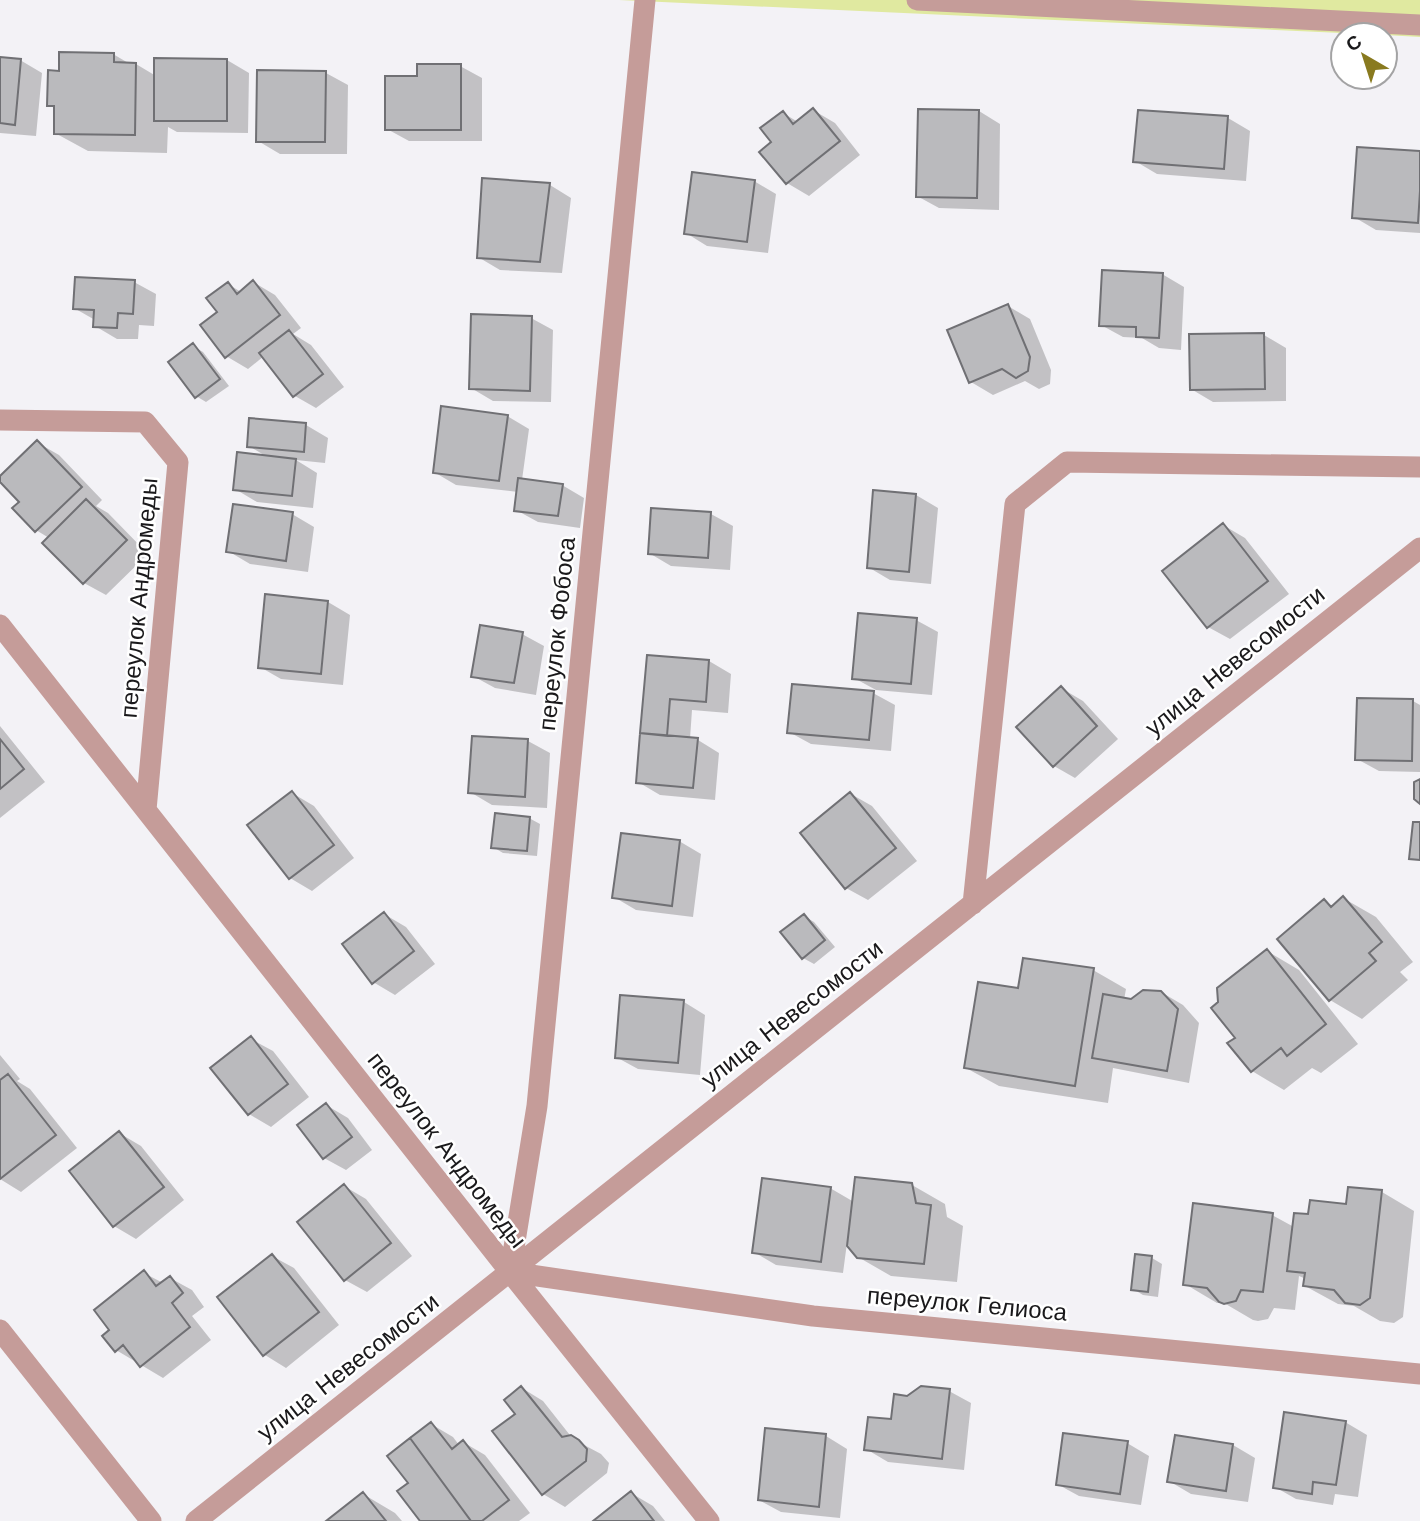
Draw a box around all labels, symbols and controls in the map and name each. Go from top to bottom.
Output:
north arrow [1329,21,1399,91]
text: С [1341,30,1366,56]
street label: переулок Андромеды [115,477,163,719]
street label: переулок Фобоса [533,535,581,732]
street label: улица Невесомости [1140,580,1330,742]
street label: улица Невесомости [696,934,888,1094]
street label: переулок Андромеды [362,1046,532,1254]
street label: переулок Гелиоса [866,1281,1069,1327]
street label: улица Невесомости [252,1287,444,1447]

